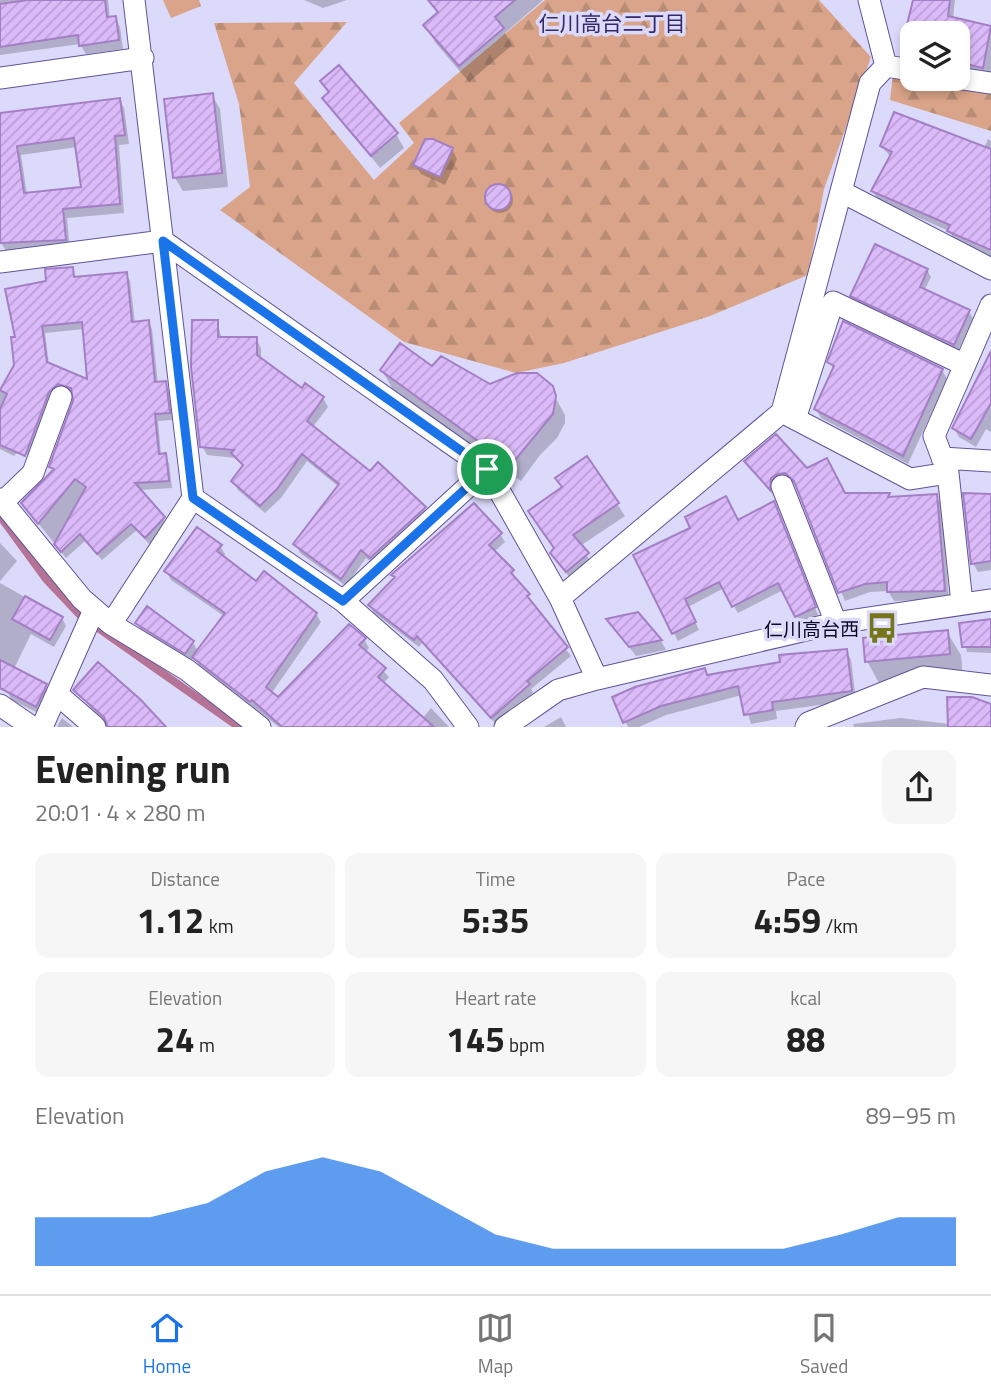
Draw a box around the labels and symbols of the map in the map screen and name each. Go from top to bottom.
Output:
district label: 仁川高台二丁目 [539,7,686,39]
pin [457,439,517,499]
bus stop icon: 仁川高台西 [865,611,899,645]
place label: 仁川高台西 [764,614,859,643]

